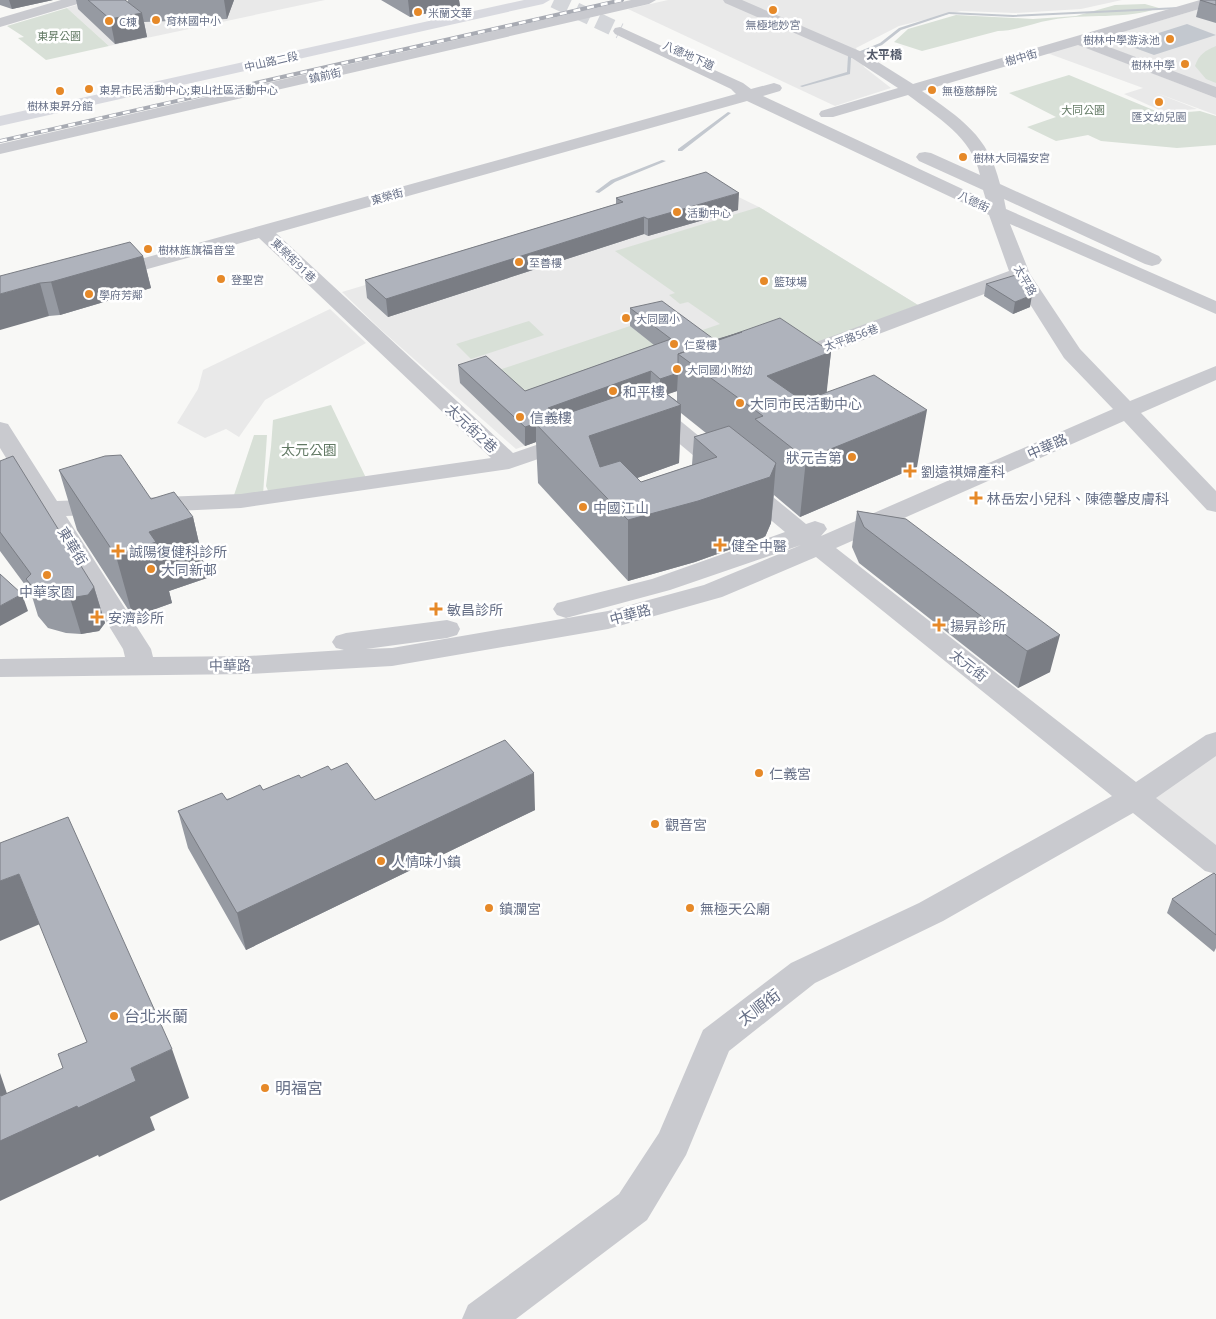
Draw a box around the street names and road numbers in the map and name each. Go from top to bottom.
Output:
street label: 八德地下道 [661,37,717,73]
street label: 樹中街 [1003,45,1039,69]
street label: 中山路二段 [243,48,299,74]
street label: 鎮前街 [307,64,343,86]
street label: 東榮街 [369,184,405,208]
street label: 八德街 [956,187,992,215]
street label: 東榮街91巷 [268,235,320,285]
street label: 太平路 [1011,262,1041,298]
street label: 太平路56巷 [822,320,880,354]
street label: 太元街2巷 [442,399,502,457]
street label: 中華路 [1024,429,1070,463]
street label: 東華街 [54,523,92,569]
street label: 中華路 [607,599,653,629]
street label: 太元街 [947,645,991,685]
street label: 中華路 [209,655,251,675]
street label: 太順街 [733,984,785,1030]

